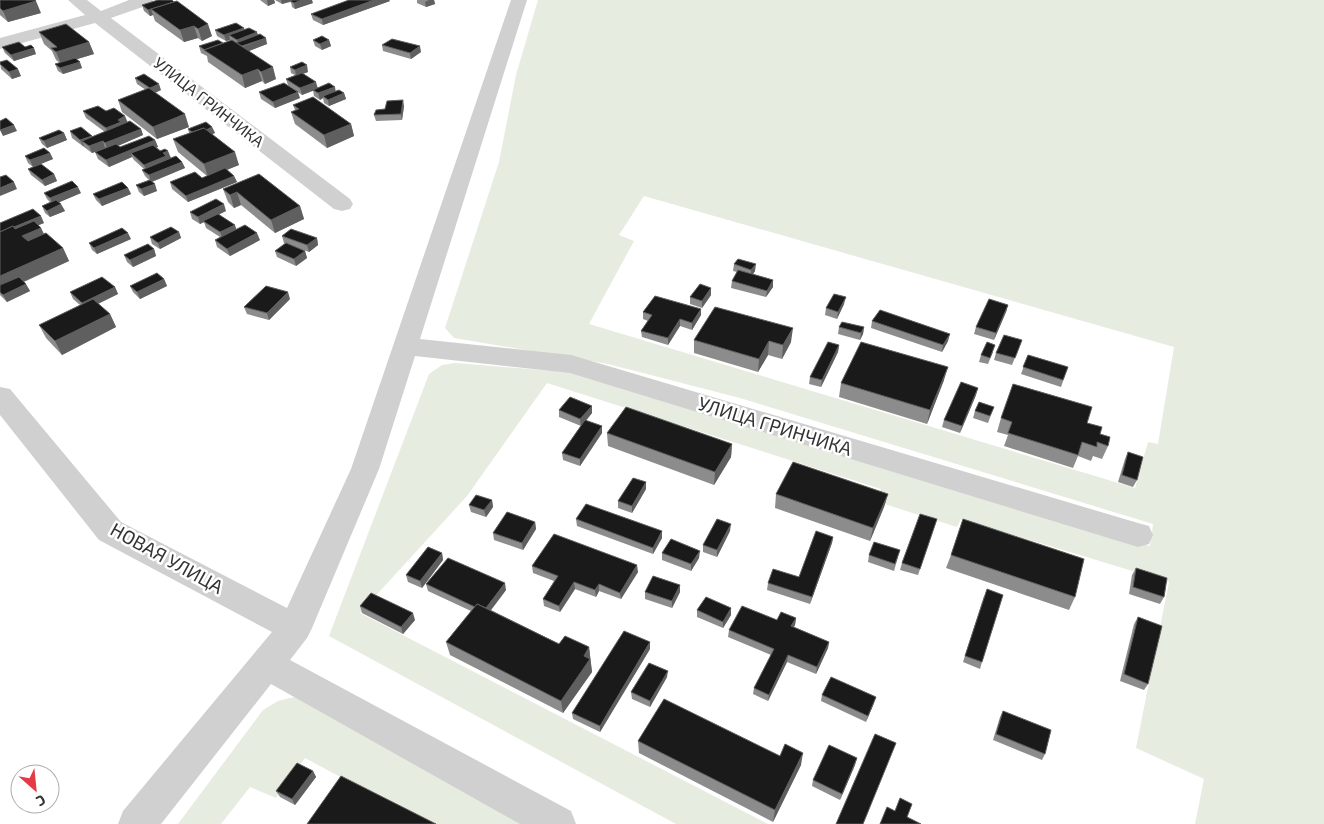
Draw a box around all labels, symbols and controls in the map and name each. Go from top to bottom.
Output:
street label: УЛИЦА ГРИНЧИКА [150,53,268,151]
street label: УЛИЦА ГРИНЧИКА [695,391,855,460]
street label: НОВАЯ УЛИЦА [107,517,228,598]
north arrow [10,764,60,814]
text: С [34,792,49,810]

